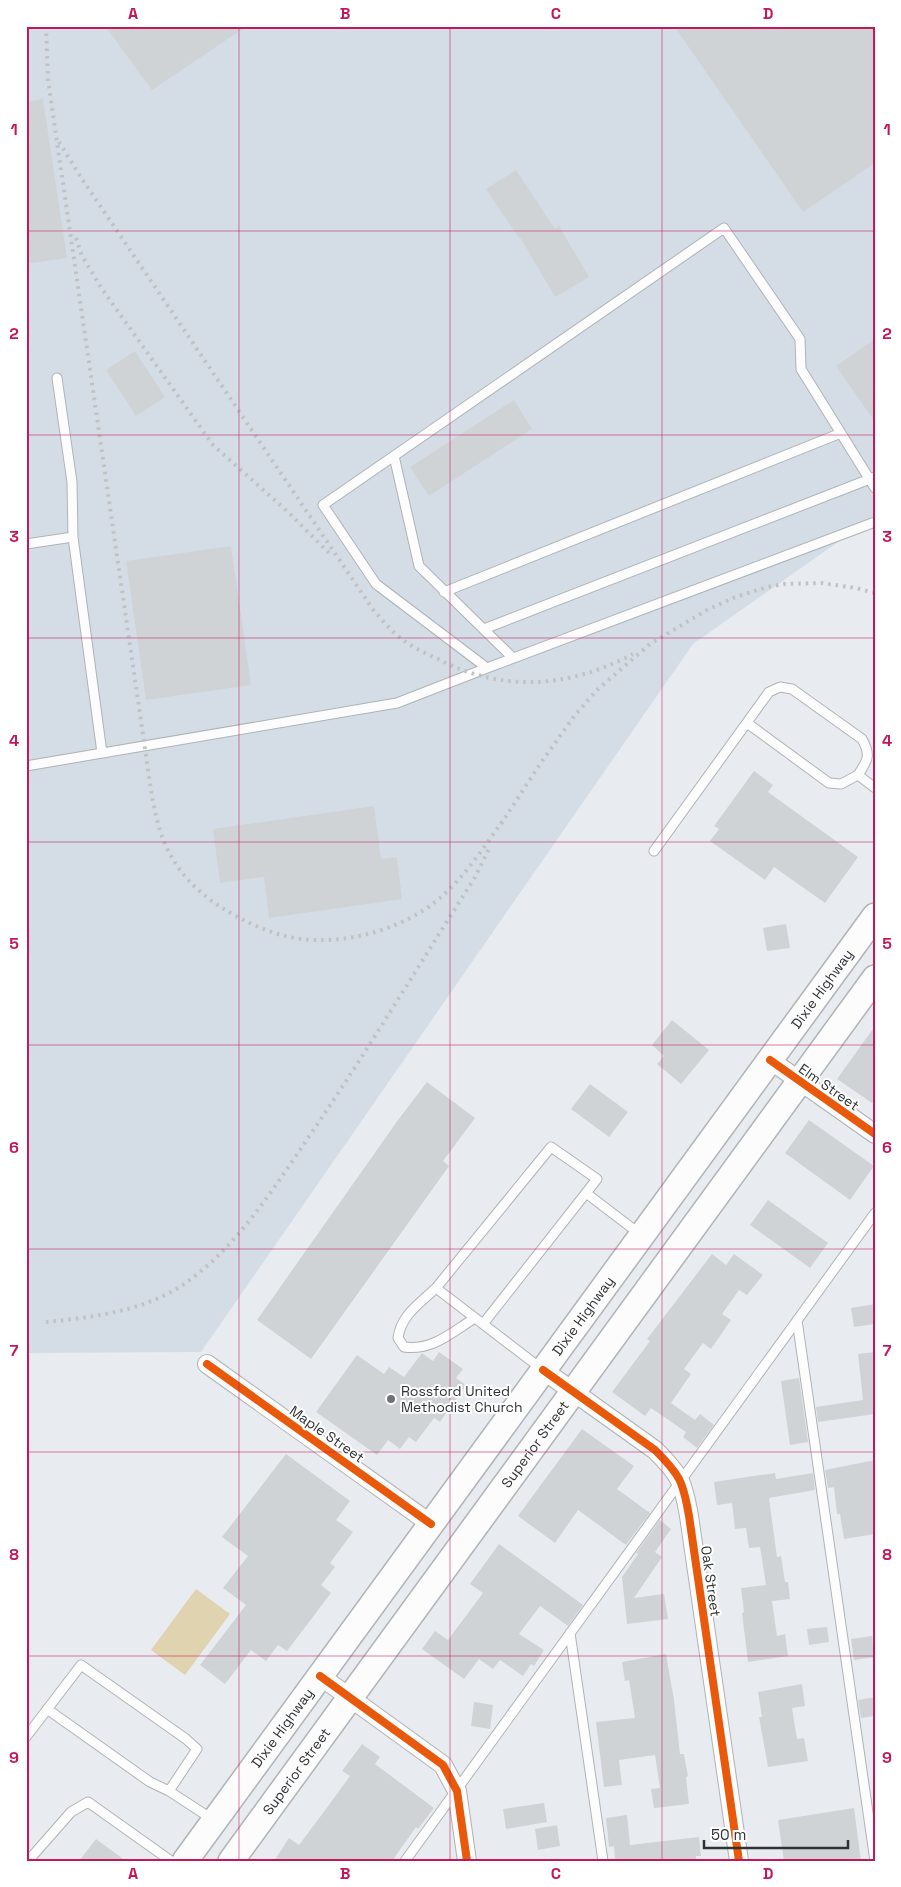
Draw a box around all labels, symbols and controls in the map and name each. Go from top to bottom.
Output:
text: A [128,3,138,24]
text: B [340,3,350,24]
text: C [551,3,561,24]
text: D [763,3,773,24]
text: 1 [10,119,18,140]
text: 1 [883,119,891,140]
text: 2 [9,323,19,344]
text: 2 [882,323,892,344]
text: 3 [9,526,19,547]
text: 3 [882,526,892,547]
text: 4 [9,730,19,751]
text: 4 [882,730,892,751]
text: 5 [9,933,19,954]
text: 5 [882,933,892,954]
street label: Dixie Highway [787,945,857,1032]
street label: Elm Street [795,1060,863,1114]
text: 6 [9,1137,19,1158]
text: 6 [882,1137,892,1158]
street label: Dixie Highway [548,1273,618,1359]
text: 7 [10,1340,19,1361]
text: 7 [883,1340,892,1361]
place label: Rossford United Methodist Church [401,1382,523,1416]
marker: Rossford United Methodist Church [385,1393,397,1405]
street label: Superior Street [497,1397,573,1491]
street label: Maple Street [286,1402,368,1466]
text: 8 [9,1544,19,1565]
street label: Oak Street [697,1544,725,1618]
text: 8 [882,1544,892,1565]
street label: Dixie Highway [247,1684,317,1771]
street label: Superior Street [259,1724,334,1818]
text: 9 [9,1747,19,1768]
text: 9 [882,1747,892,1768]
scale bar [704,1817,847,1849]
text: 50 m [711,1825,746,1844]
text: A [128,1863,138,1884]
text: B [340,1863,350,1884]
text: C [551,1863,561,1884]
text: D [763,1863,773,1884]

